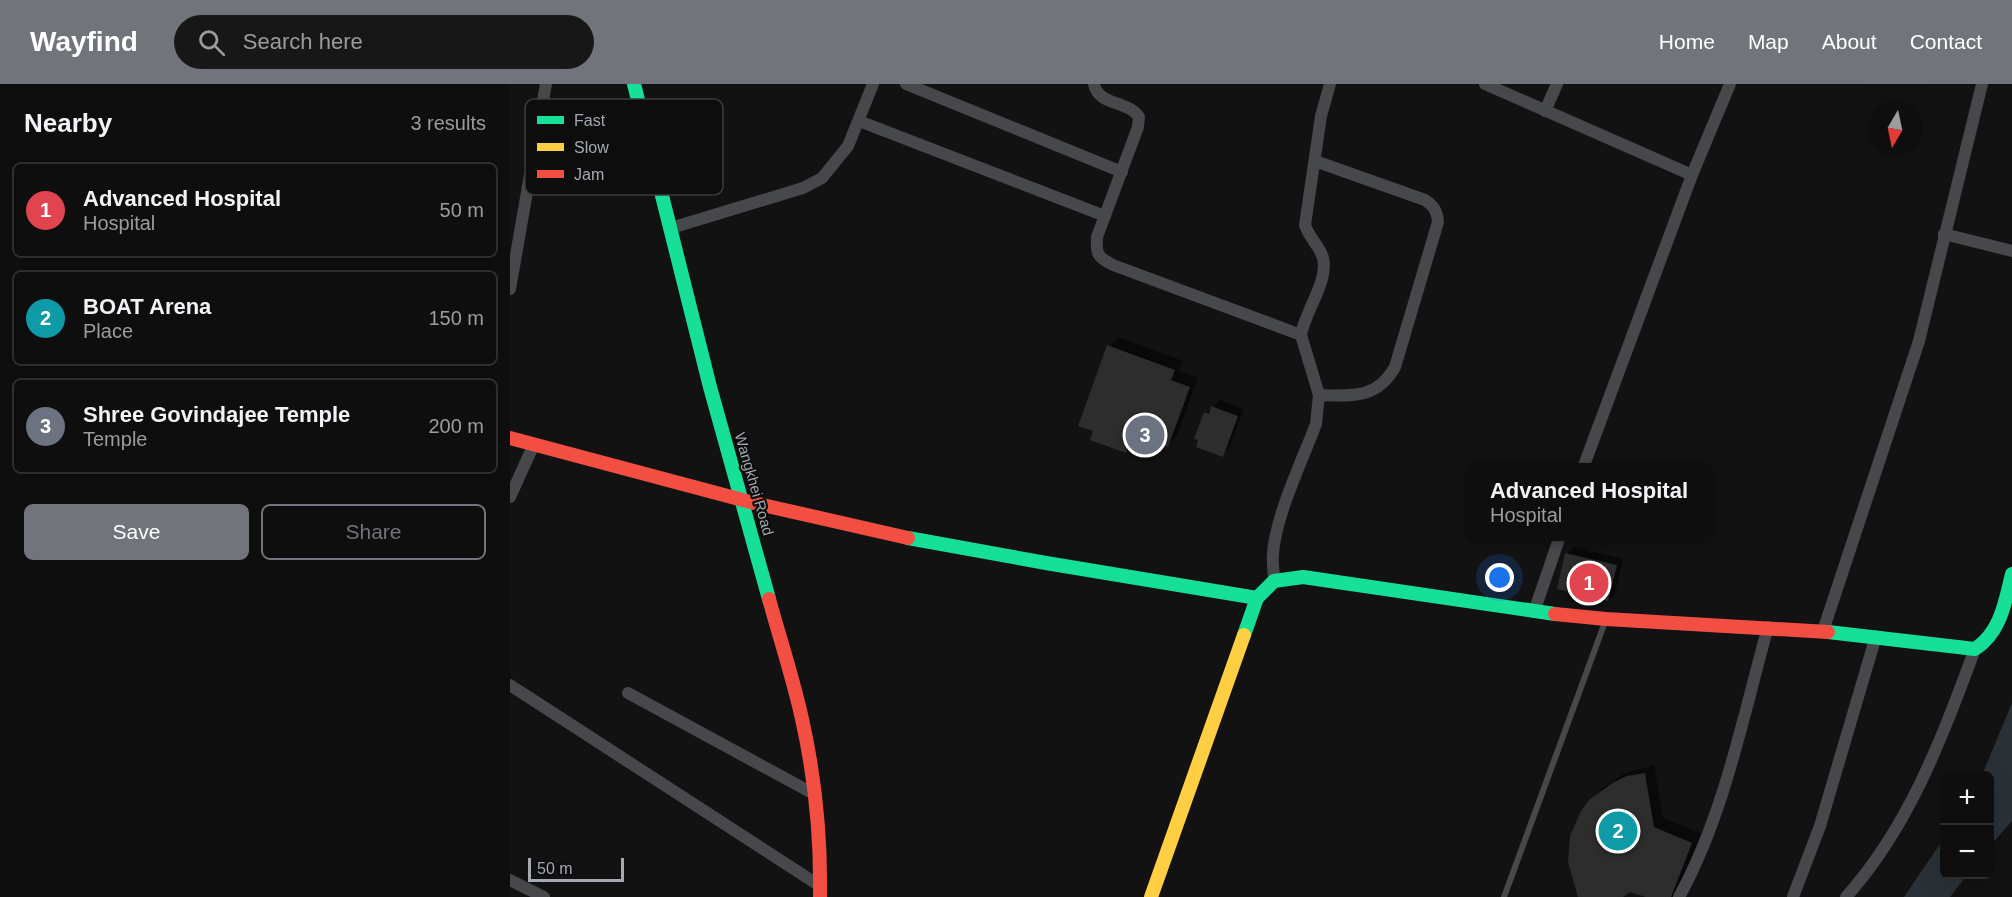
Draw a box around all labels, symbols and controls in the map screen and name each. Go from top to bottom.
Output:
search box [174,15,594,69]
text: Wayfind [30,26,138,57]
icon: search [195,26,228,59]
text: Search here [243,29,363,54]
text: Home [1659,30,1715,53]
text: Map [1748,30,1789,53]
text: About [1822,30,1877,53]
text: Contact [1910,30,1982,53]
legend [525,99,723,195]
north arrow [1868,102,1922,156]
text: Nearby [24,108,112,138]
text: 3 results [410,112,486,134]
text: Fast [574,112,606,129]
text: Slow [574,139,609,156]
text: Jam [574,166,604,183]
text: Advanced Hospital [83,186,281,211]
text: 1 [40,199,51,221]
text: 50 m [440,199,484,221]
text: Hospital [83,212,155,234]
text: BOAT Arena [83,294,211,319]
text: 2 [40,307,51,329]
text: 150 m [428,307,484,329]
text: Place [83,320,133,342]
text: Shree Govindajee Temple [83,402,350,427]
pin: 3 [1126,412,1164,458]
text: 3 [40,415,51,437]
text: 200 m [428,415,484,437]
text: Temple [83,428,147,450]
street label: Wangkhei Road [732,430,777,537]
popup [1466,463,1712,541]
text: Advanced Hospital [1490,478,1688,503]
button: Save [24,504,249,560]
button: Share [261,504,486,560]
text: Hospital [1490,504,1562,526]
pin: 1 [1570,560,1608,606]
your location [1485,563,1514,592]
map controls [1940,771,1994,879]
button: + [1940,771,1994,825]
pin: 2 [1598,808,1638,854]
button: − [1940,825,1994,879]
scale bar [528,855,624,882]
text: 50 m [537,860,573,877]

